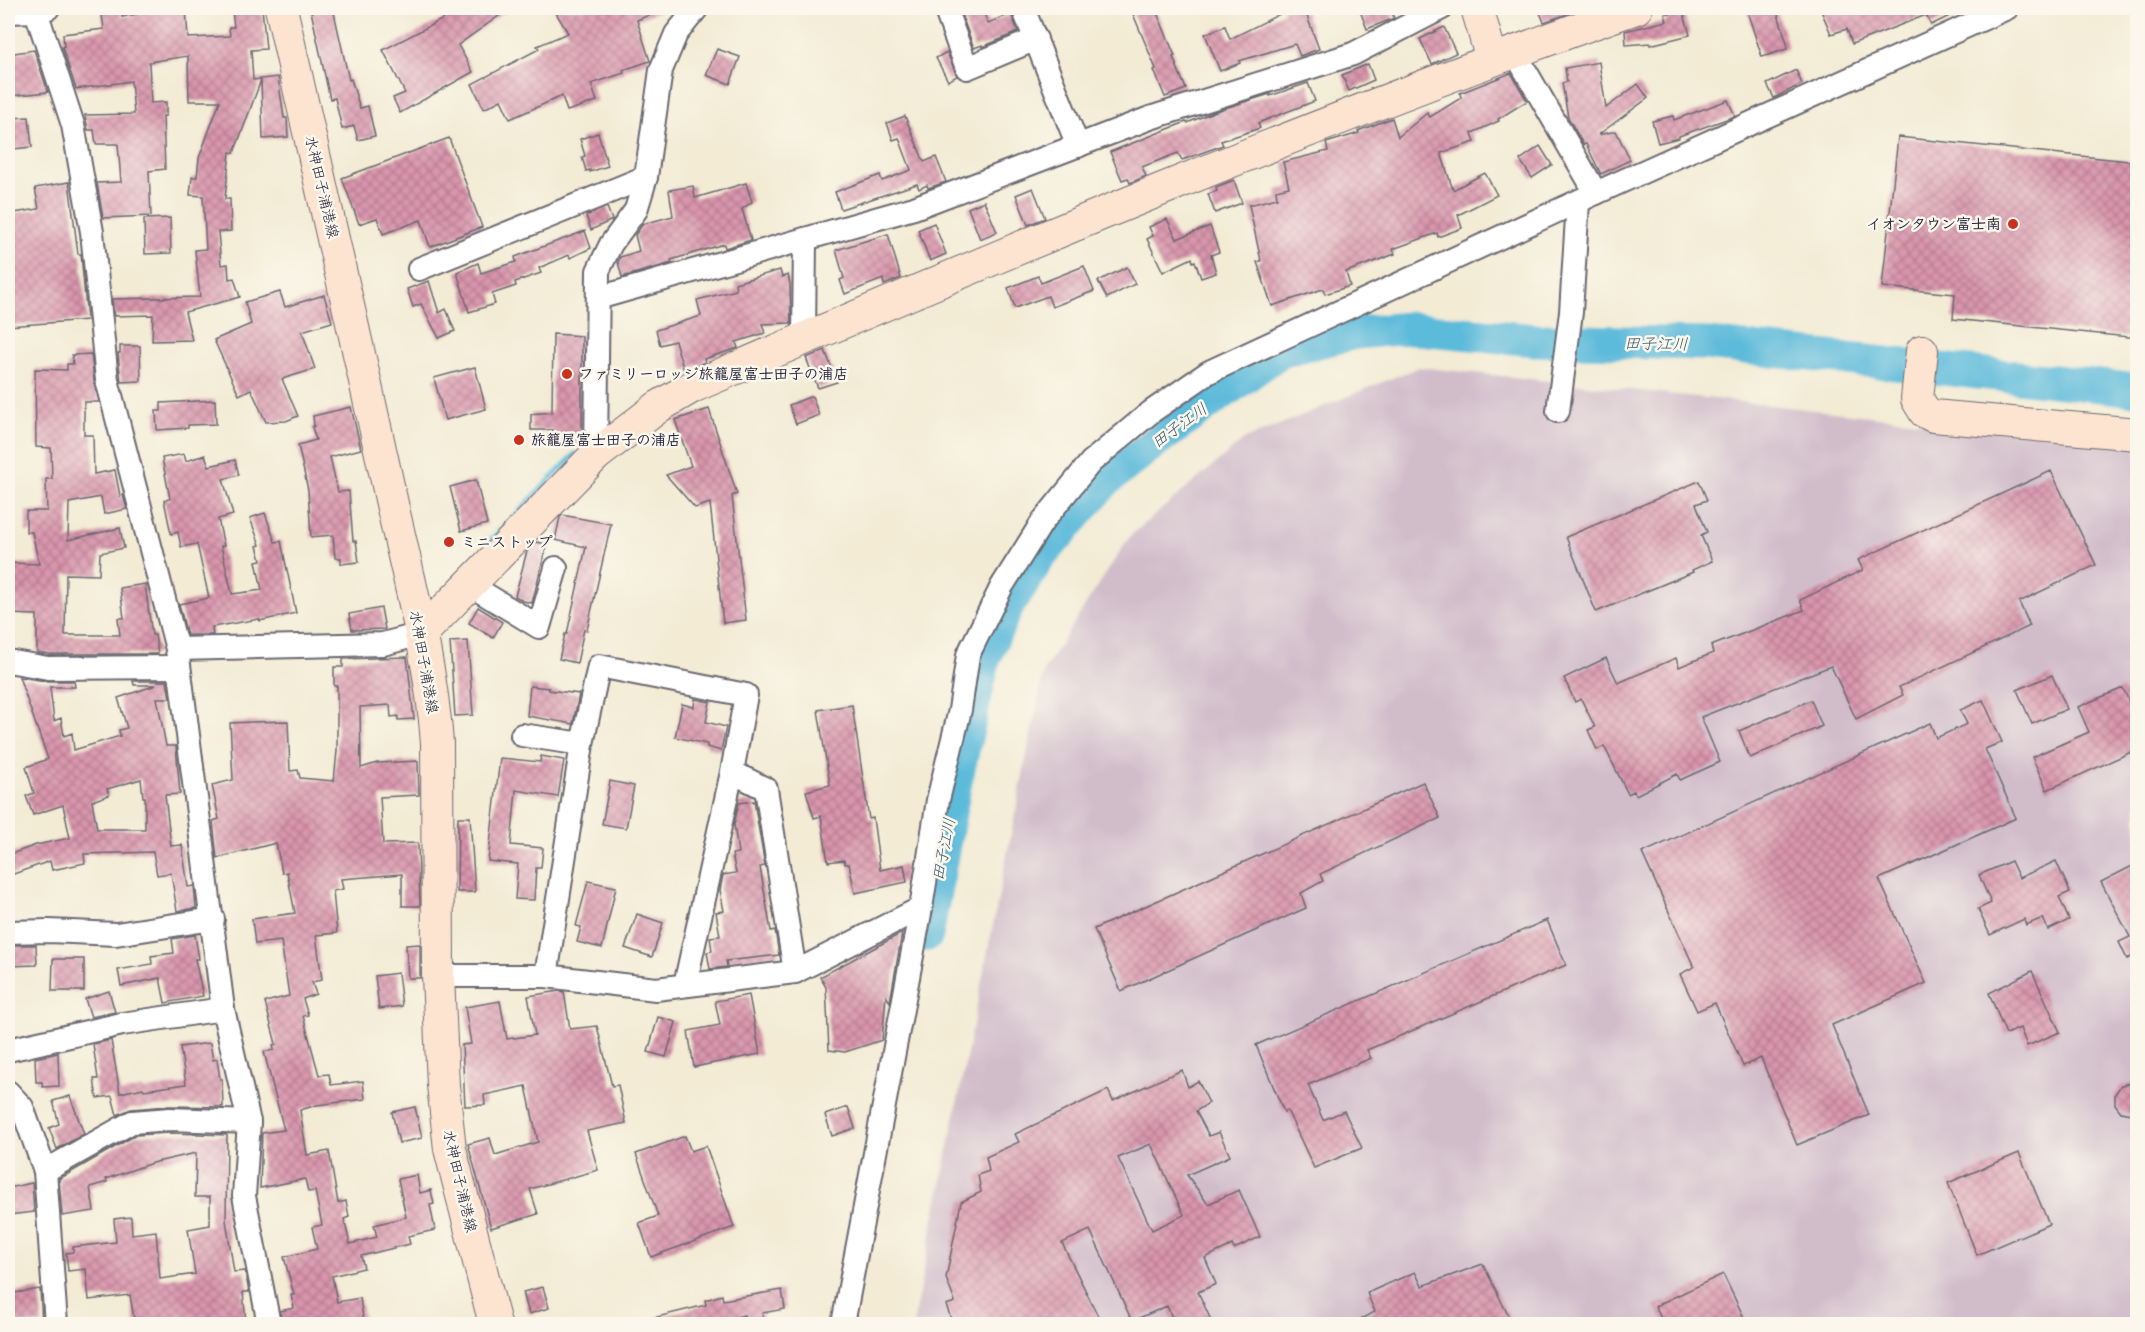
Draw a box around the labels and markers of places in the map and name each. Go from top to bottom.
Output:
place label: イオンタウン富士南 [1866,211,2001,234]
marker: イオンタウン富士南 [2006,217,2020,231]
place label: ファミリーロッジ旅籠屋富士田子の浦店 [579,361,848,384]
marker: ファミリーロッジ旅籠屋富士田子の浦店 [560,367,574,381]
place label: 旅籠屋富士田子の浦店 [531,427,681,450]
marker: 旅籠屋富士田子の浦店 [512,433,526,447]
place label: ミニストップ [461,529,553,552]
marker: ミニストップ [442,535,456,549]

